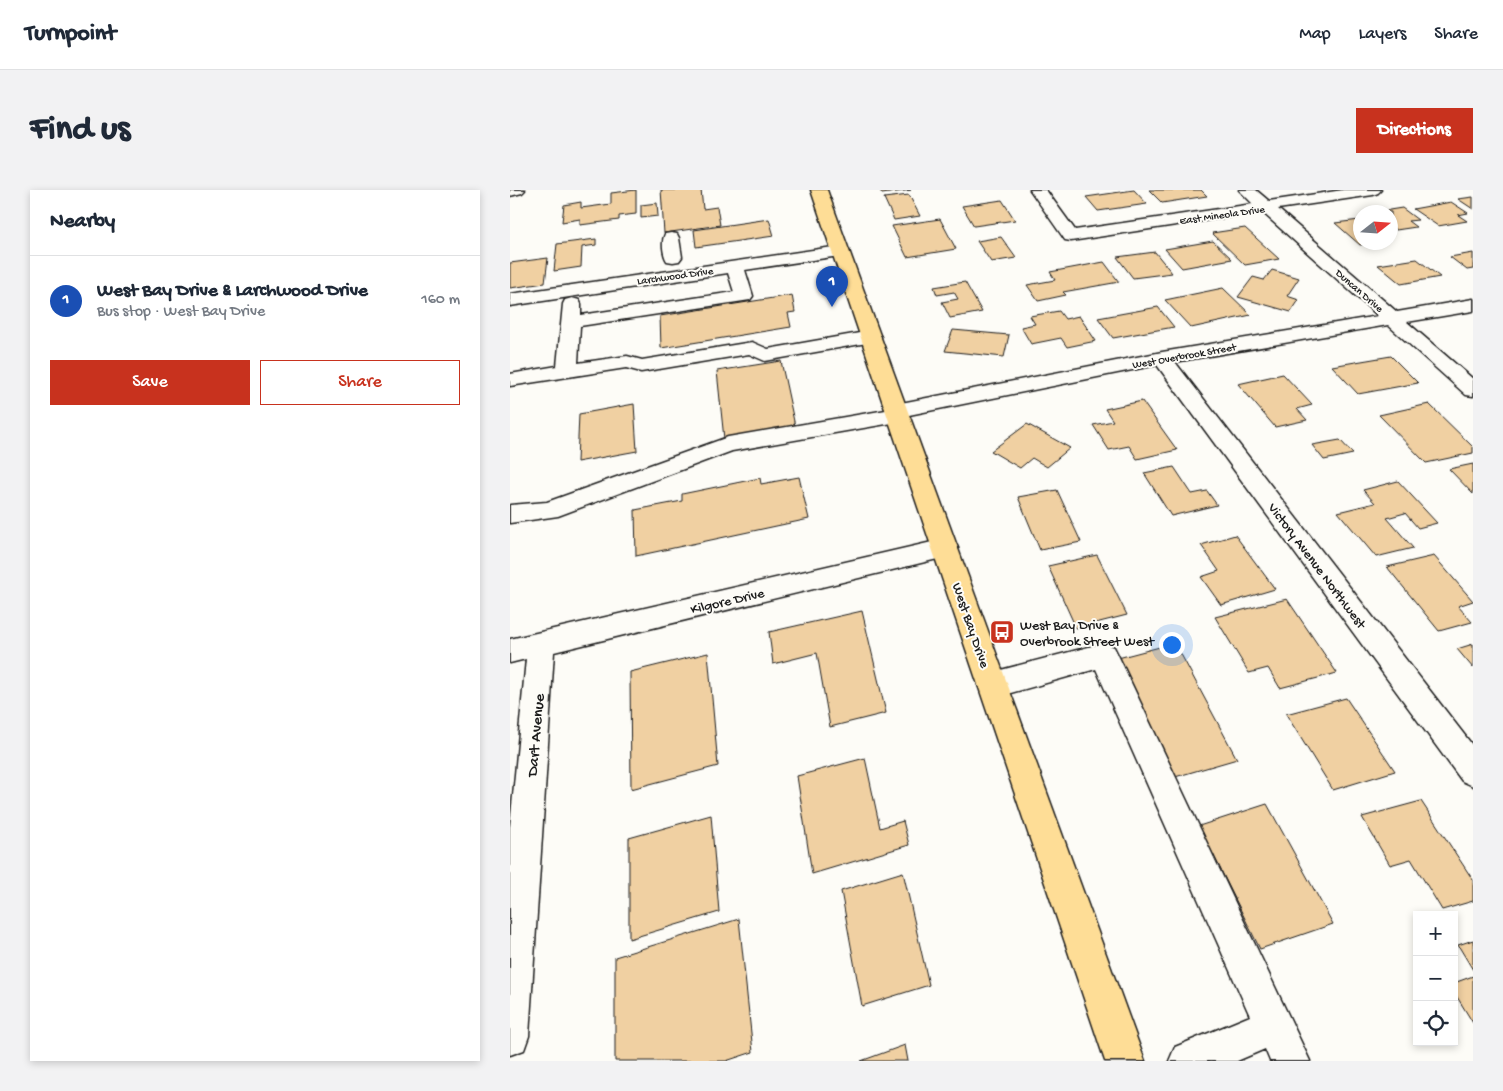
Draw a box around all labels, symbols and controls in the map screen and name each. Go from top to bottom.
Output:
text: Turnpoint [25,20,116,49]
text: Map [1299,24,1331,45]
text: Layers [1359,24,1406,45]
text: Share [1434,24,1478,45]
button: Directions [1356,108,1473,153]
text: Find us [30,110,130,151]
street label: East Mineola Drive [1179,204,1266,228]
north arrow [1353,205,1398,250]
text: Nearby [50,210,115,235]
street label: Larchwood Drive [636,266,714,288]
pin: 1 [816,266,848,307]
street label: Duncan Drive [1332,267,1385,316]
text: West Bay Drive & Larchwood Drive [97,280,368,303]
text: 1 [63,291,69,310]
text: 160 m [421,291,460,310]
text: Bus stop · West Bay Drive [97,303,265,322]
street label: West Overbrook Street [1132,342,1239,372]
button: Save [50,360,250,405]
button: Share [260,360,460,405]
street label: Victory Avenue Northwest [1263,500,1370,634]
street label: West Bay Drive [947,581,992,671]
street label: Kilgore Drive [689,586,767,619]
place label: West Bay Drive & Overbrook Street West [1020,618,1155,651]
bus stop icon: West Bay Drive & Overbrook Street West [989,619,1015,645]
your location [1159,632,1185,658]
street label: Dart Avenue [524,692,551,779]
map controls [1413,911,1458,1046]
button: + [1413,911,1458,956]
button: − [1413,956,1458,1001]
button: locate [1413,1001,1458,1046]

